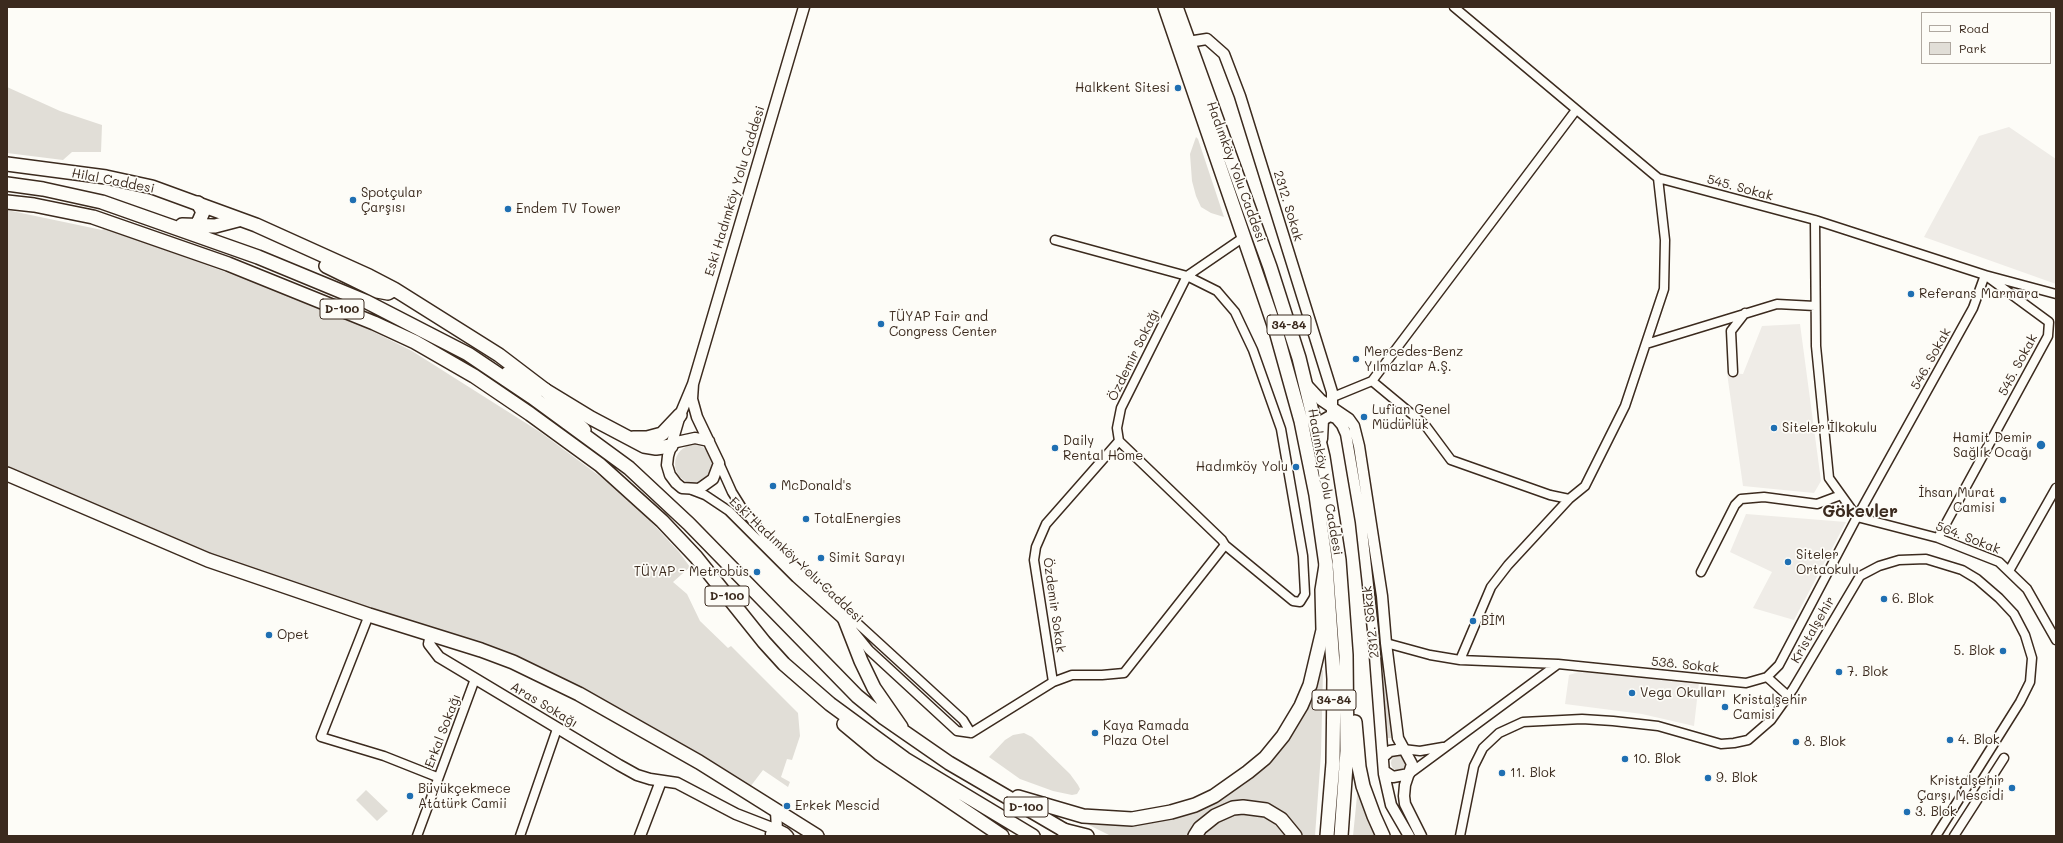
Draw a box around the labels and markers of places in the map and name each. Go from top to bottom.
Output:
place label: Halkkent Sitesi [1075,80,1170,96]
marker: Halkkent Sitesi [1173,83,1183,93]
place label: Spotçular Çarşısı [361,185,422,216]
marker: Spotçular Çarşısı [348,195,358,205]
place label: Endem TV Tower [516,201,621,217]
marker: Endem TV Tower [503,204,513,214]
place label: Referans Marmara [1919,286,2039,302]
marker: Referans Marmara [1906,289,1916,299]
place label: TÜYAP Fair and Congress Center [889,309,997,340]
marker: TÜYAP Fair and Congress Center [876,319,886,329]
place label: Mercedes-Benz Yılmazlar A.Ş. [1364,344,1463,375]
marker: Mercedes-Benz Yılmazlar A.Ş. [1351,354,1361,364]
place label: Lufian Genel Müdürlük [1372,402,1451,433]
marker: Lufian Genel Müdürlük [1359,412,1369,422]
place label: Siteler İlkokulu [1782,420,1877,436]
marker: Siteler İlkokulu [1769,423,1779,433]
place label: Hamit Demir Sağlık Ocağı [1953,430,2032,461]
place label: Daily Rental Home [1063,433,1143,464]
marker: Hamit Demir Sağlık Ocağı [2035,439,2047,451]
marker: Daily Rental Home [1050,443,1060,453]
place label: Hadımköy Yolu [1196,459,1288,475]
marker: Hadımköy Yolu [1291,462,1301,472]
place label: McDonald's [781,478,852,494]
marker: McDonald's [768,481,778,491]
place label: İhsan Murat Camisi [1918,485,1995,516]
marker: İhsan Murat Camisi [1998,495,2008,505]
place label: TotalEnergies [814,511,901,527]
marker: TotalEnergies [801,514,811,524]
place label: Siteler Ortaokulu [1796,547,1859,578]
place label: Simit Sarayı [829,550,905,566]
marker: Simit Sarayı [816,553,826,563]
marker: Siteler Ortaokulu [1783,557,1793,567]
place label: TÜYAP - Metrobüs [634,564,749,580]
marker: TÜYAP - Metrobüs [752,567,762,577]
place label: 6. Blok [1892,591,1934,607]
marker: 6. Blok [1879,594,1889,604]
place label: BİM [1481,613,1505,629]
marker: BİM [1468,616,1478,626]
place label: Opet [277,627,309,643]
marker: Opet [264,630,274,640]
place label: 5. Blok [1953,643,1995,659]
marker: 5. Blok [1998,646,2008,656]
place label: 7. Blok [1847,664,1888,680]
marker: 7. Blok [1834,667,1844,677]
place label: Vega Okulları [1640,685,1726,701]
marker: Vega Okulları [1627,688,1637,698]
place label: Kristalşehir Camisi [1733,692,1807,723]
marker: Kristalşehir Camisi [1720,702,1730,712]
place label: Kaya Ramada Plaza Otel [1103,718,1189,749]
marker: Kaya Ramada Plaza Otel [1090,728,1100,738]
place label: 4. Blok [1958,732,2000,748]
place label: 8. Blok [1804,734,1846,750]
marker: 4. Blok [1945,735,1955,745]
marker: 8. Blok [1791,737,1801,747]
place label: 10. Blok [1633,751,1681,767]
marker: 10. Blok [1620,754,1630,764]
place label: 11. Blok [1510,765,1556,781]
marker: 11. Blok [1497,768,1507,778]
place label: 9. Blok [1716,770,1758,786]
marker: 9. Blok [1703,773,1713,783]
place label: Kristalşehir Çarşı Mescidi [1917,773,2004,804]
place label: Büyükçekmece Atatürk Camii [418,781,511,812]
marker: Kristalşehir Çarşı Mescidi [2007,783,2017,793]
marker: Büyükçekmece Atatürk Camii [405,791,415,801]
place label: Erkek Mescid [795,798,880,814]
marker: Erkek Mescid [782,801,792,811]
place label: 3. Blok [1915,804,1957,820]
marker: 3. Blok [1902,807,1912,817]

